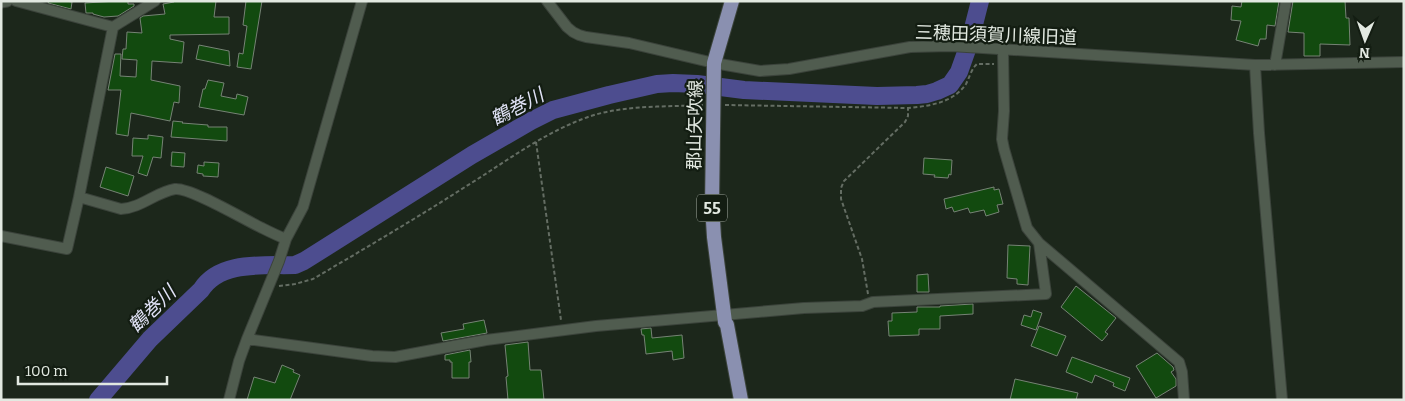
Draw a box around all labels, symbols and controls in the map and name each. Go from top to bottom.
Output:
north arrow [1340,15,1390,65]
street label: 三穂田須賀川線旧道 [915,21,1077,49]
text: N [1359,44,1370,61]
street label: 郡山矢吹線 [683,80,707,170]
water label: 鶴巻川 [486,83,549,131]
road number: 55 [697,194,727,222]
water label: 鶴巻川 [124,280,182,337]
scale bar [18,354,166,386]
text: 100 m [25,362,68,380]

